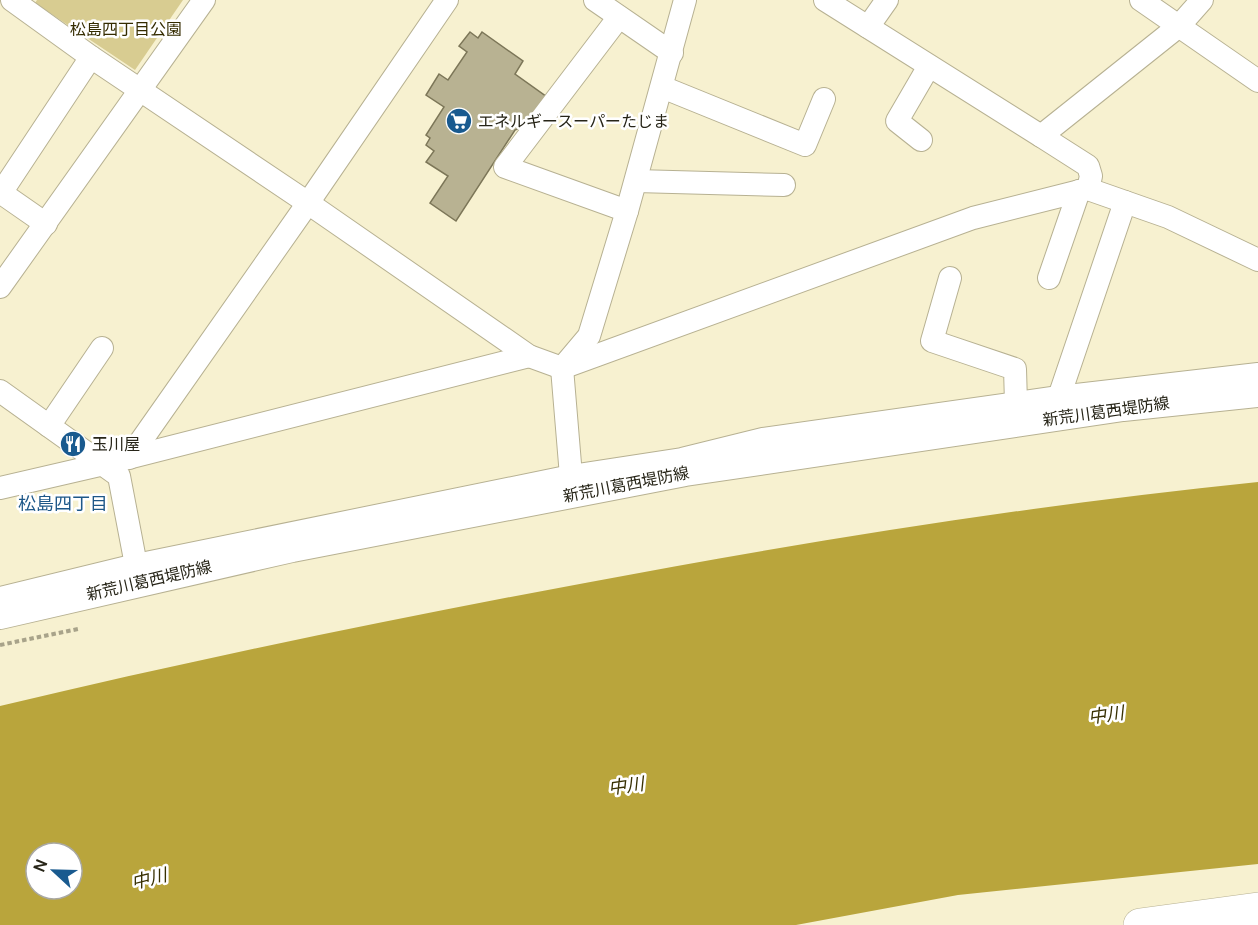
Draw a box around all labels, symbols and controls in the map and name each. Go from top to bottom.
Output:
park label: 松島四丁目公園 [70,18,182,40]
supermarket icon: エネルギースーパーたじま [444,106,474,136]
place label: エネルギースーパーたじま [478,110,669,132]
street label: 新荒川葛西堤防線 [1041,391,1171,431]
restaurant icon: 玉川屋 [58,429,88,459]
place label: 玉川屋 [92,433,140,455]
street label: 新荒川葛西堤防線 [561,461,691,507]
district label: 松島四丁目 [18,491,108,515]
street label: 新荒川葛西堤防線 [84,555,214,605]
water label: 中川 [1086,699,1127,728]
water label: 中川 [606,770,647,799]
north arrow [24,841,84,901]
text: N [28,856,52,875]
water label: 中川 [128,862,171,894]

